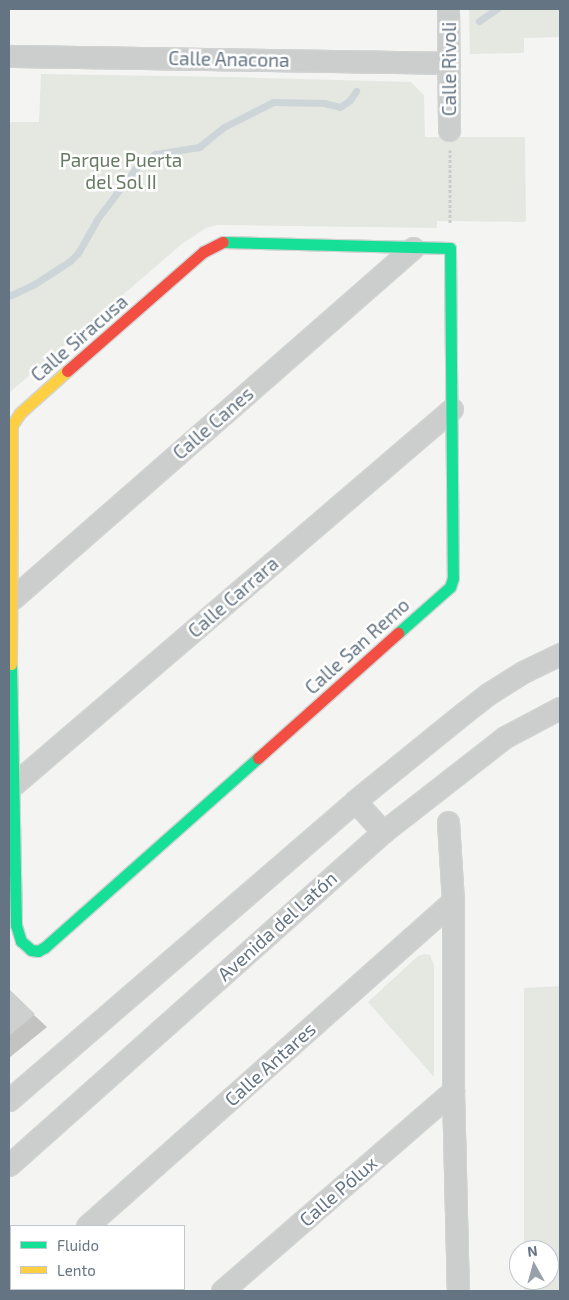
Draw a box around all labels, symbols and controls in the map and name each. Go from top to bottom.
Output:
street label: Calle Rivoli [438,22,460,116]
street label: Calle Anacona [168,47,290,71]
park label: Parque Puerta del Sol II [60,149,182,193]
street label: Calle Siracusa [26,290,132,386]
street label: Calle Canes [168,382,258,464]
street label: Calle Carrara [183,552,283,642]
street label: Calle San Remo [300,593,414,699]
street label: Avenida del Latón [212,866,342,986]
street label: Calle Antares [220,1017,320,1111]
street label: Calle Pólux [295,1151,381,1231]
legend [10,1225,185,1290]
text: Fluido [57,1236,99,1254]
north arrow [509,1240,559,1290]
text: N [526,1242,538,1260]
text: Lento [57,1261,96,1279]

